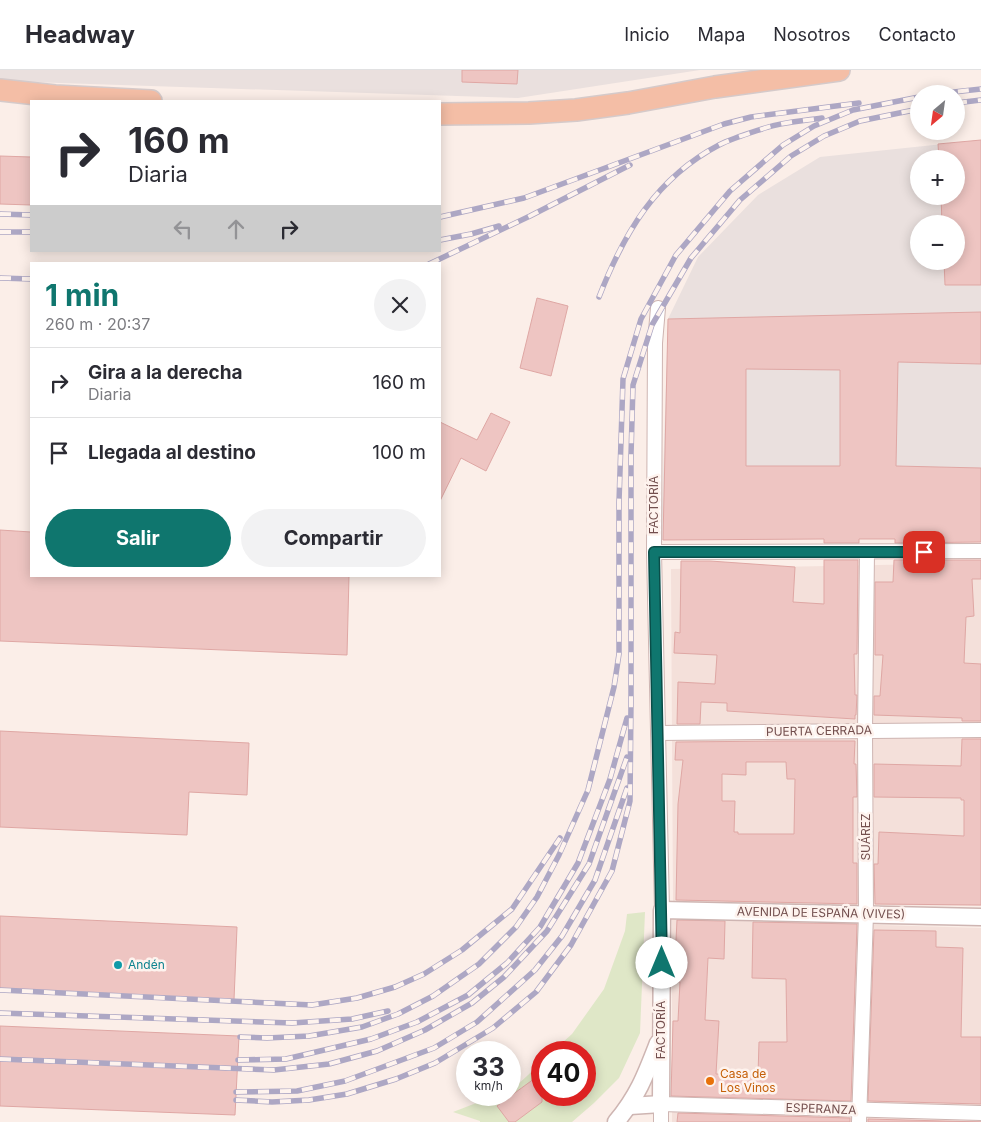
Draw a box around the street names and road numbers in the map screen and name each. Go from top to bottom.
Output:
street label: FACTORÍA [646,476,661,534]
street label: PUERTA CERRADA [766,722,872,739]
street label: SUÁREZ [858,813,873,861]
street label: AVENIDA DE ESPAÑA (VIVES) [737,904,905,921]
street label: FACTORÍA [653,1001,668,1059]
street label: ESPERANZA [785,1100,857,1117]

